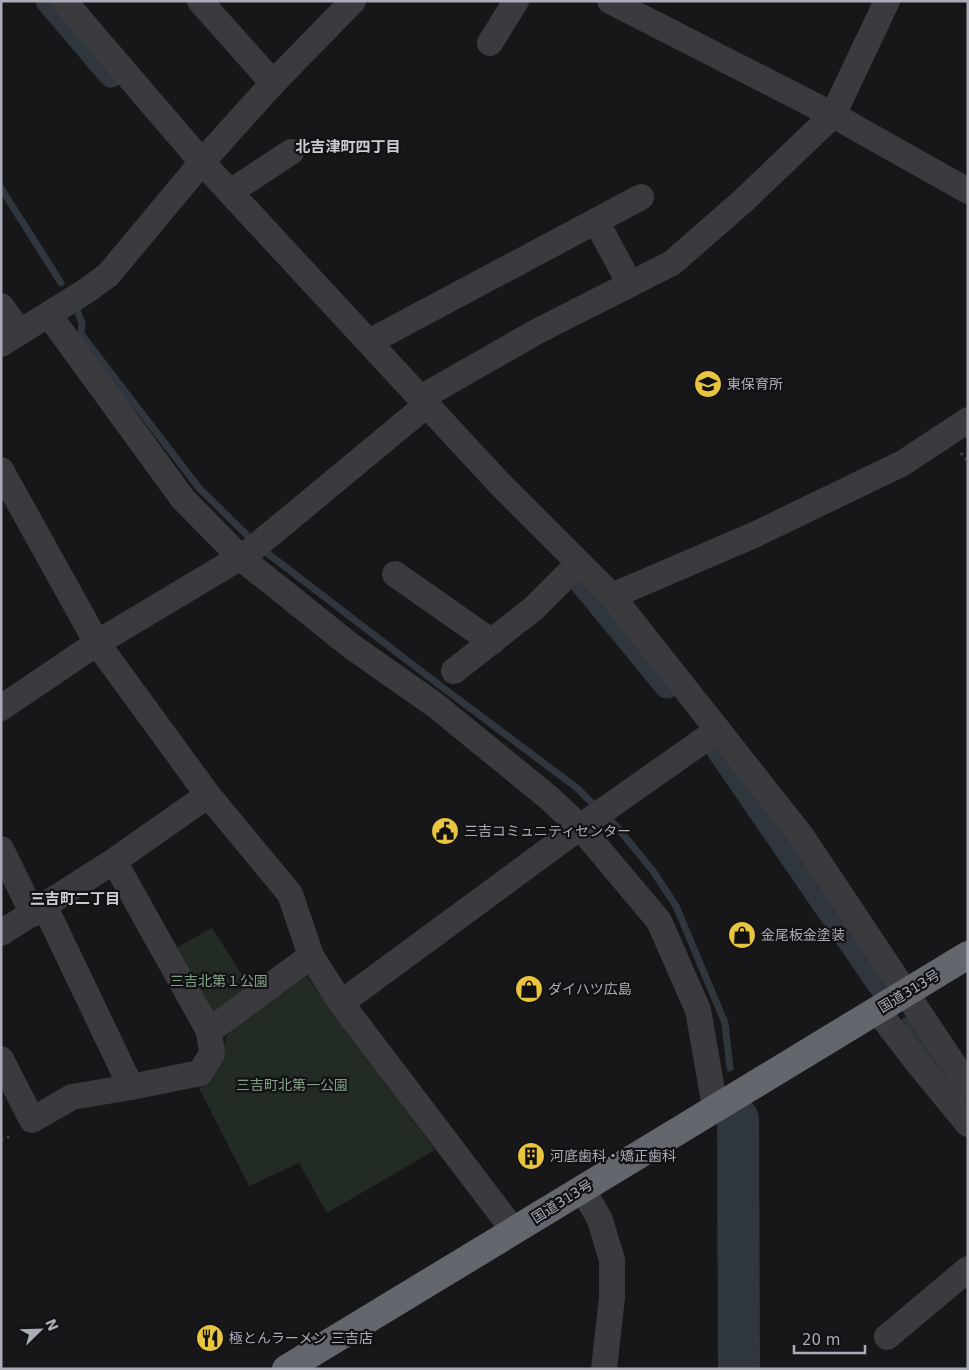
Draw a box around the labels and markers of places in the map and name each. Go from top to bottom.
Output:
school or university icon: 東保育所 [693,369,723,399]
place label: 東保育所 [727,376,783,392]
public building icon: 三吉コミュニティセンター [430,816,460,846]
place label: 三吉コミュニティセンター [464,823,631,839]
shop icon: 金尾板金塗装 [727,920,757,950]
place label: 金尾板金塗装 [761,927,845,943]
shop icon: ダイハツ広島 [514,974,544,1004]
place label: ダイハツ広島 [548,981,632,997]
building icon: 河底歯科・矯正歯科 [516,1141,546,1171]
place label: 河底歯科・矯正歯科 [550,1148,676,1164]
restaurant icon: 極とんラーメン 三吉店 [195,1323,225,1353]
place label: 極とんラーメン 三吉店 [229,1330,373,1346]

